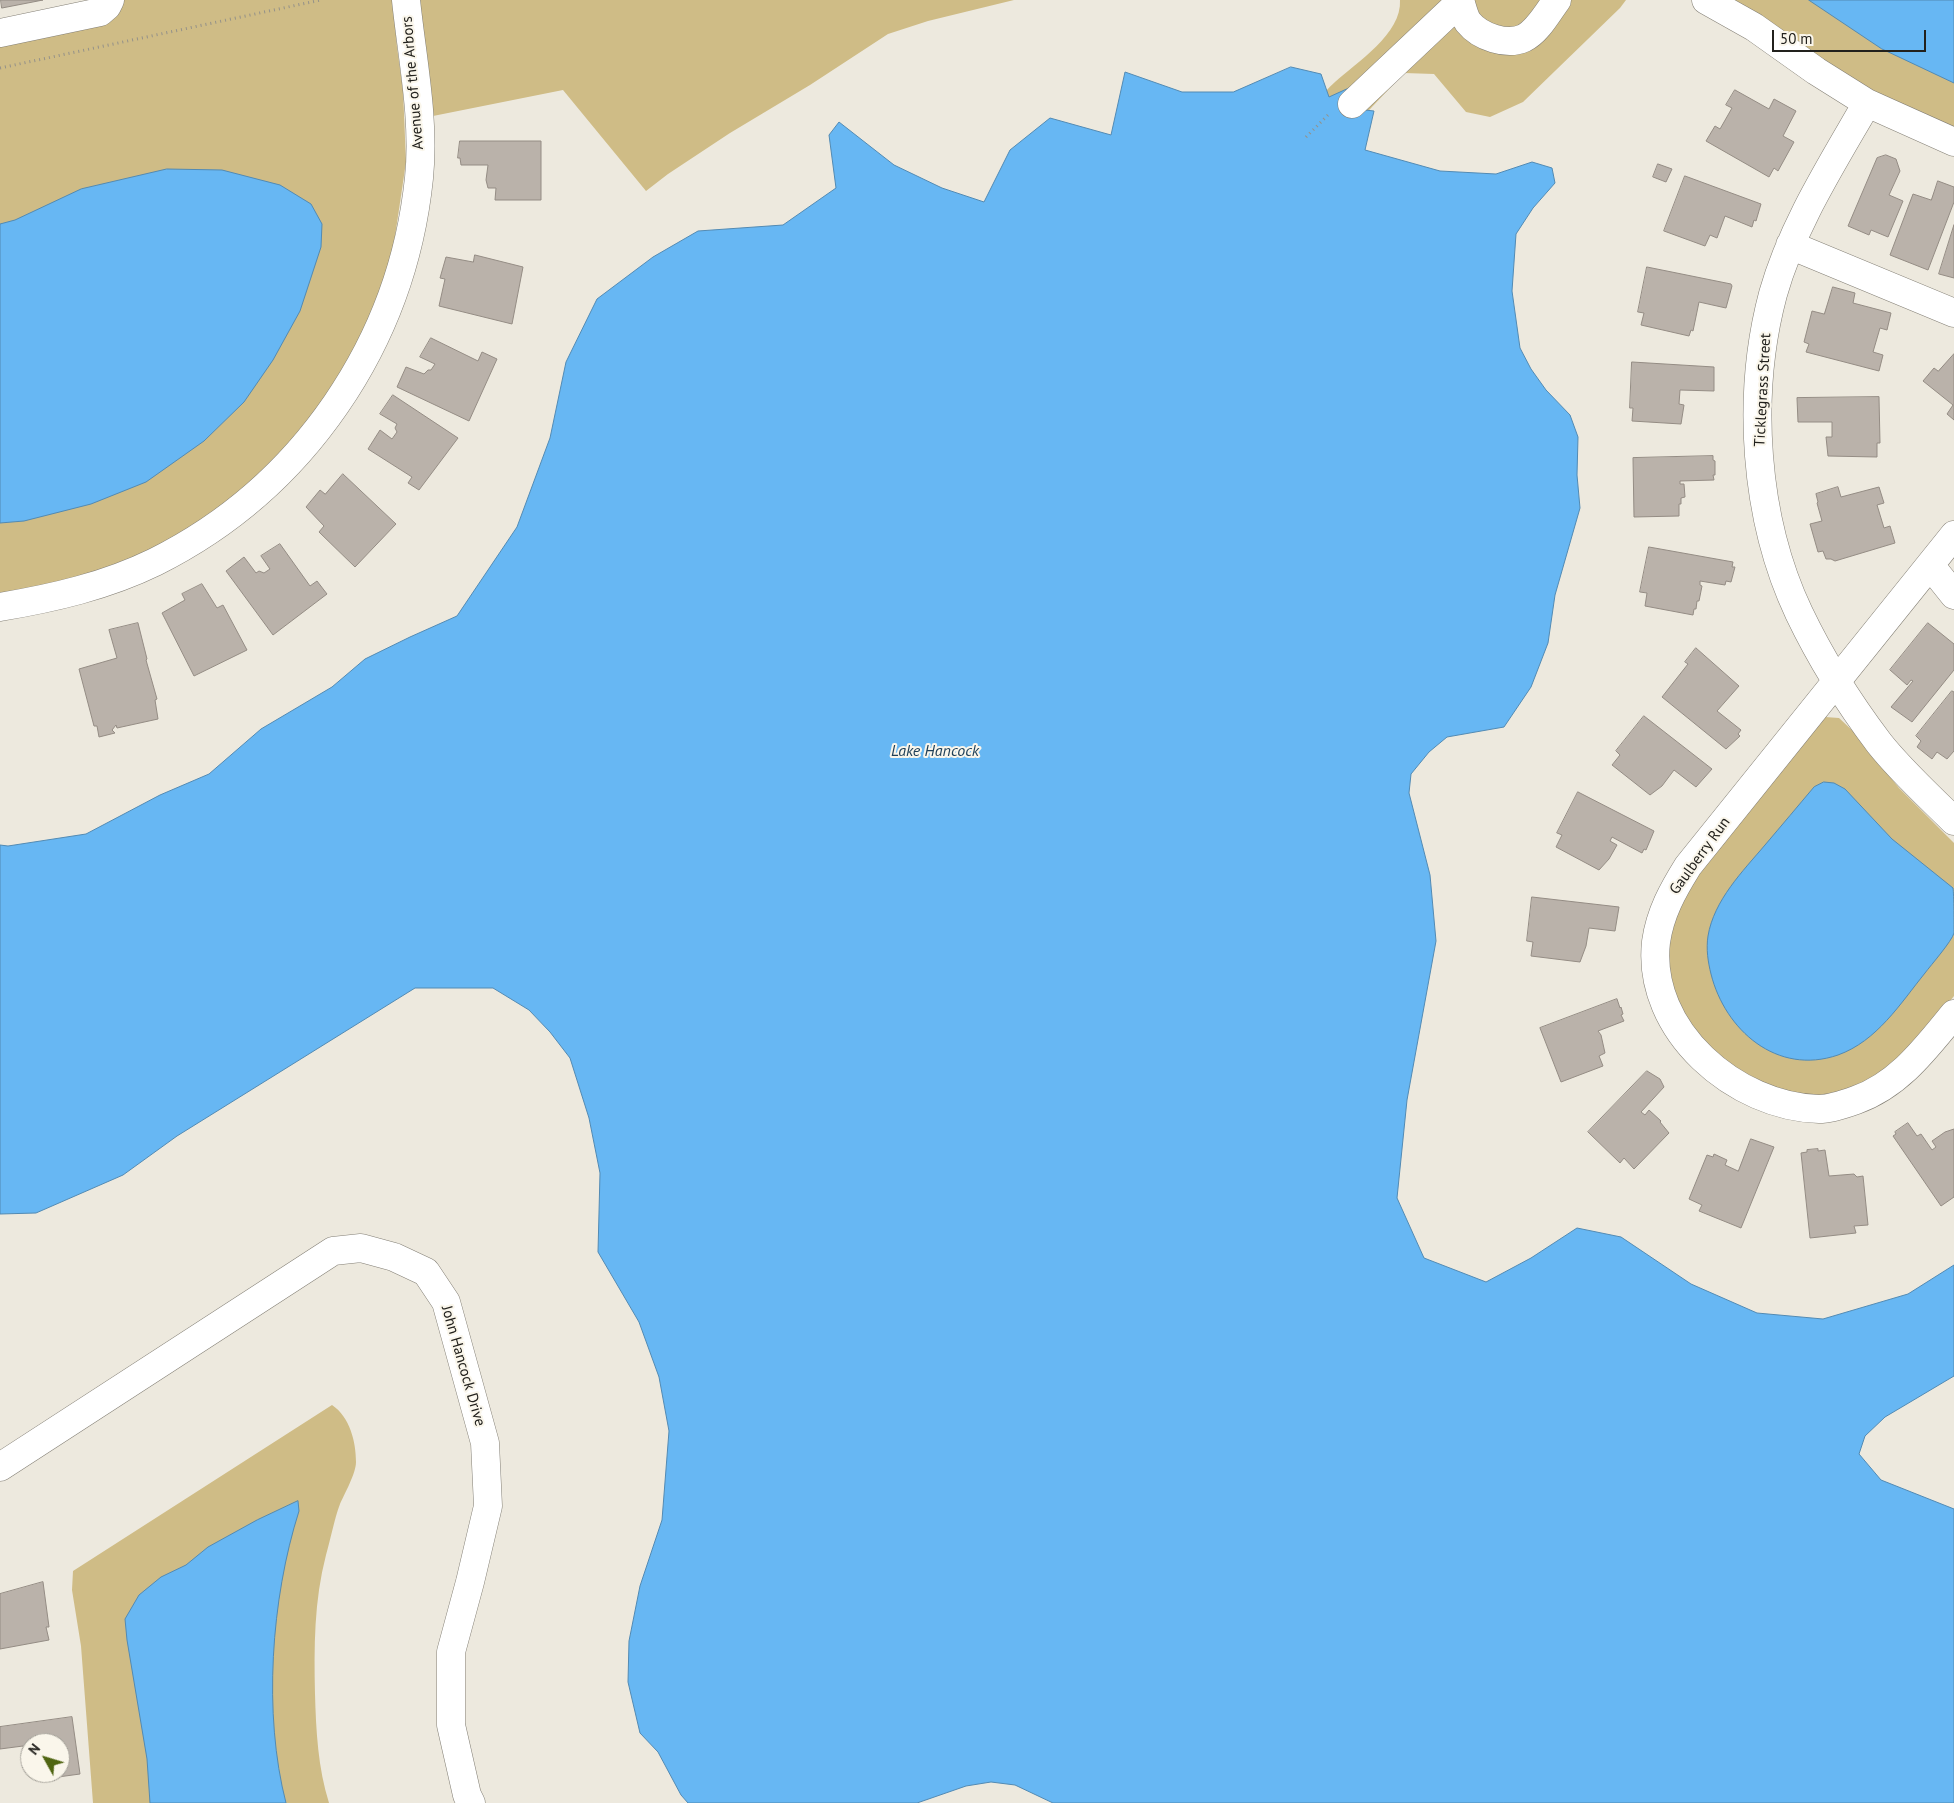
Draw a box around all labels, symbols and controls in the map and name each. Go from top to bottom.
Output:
street label: Avenue of the Arbors [398,16,428,150]
scale bar [1774,20,1928,52]
text: 50 m [1780,29,1813,48]
street label: Ticklegrass Street [1751,333,1775,447]
water label: Lake Hancock [891,741,979,761]
street label: Gaulberry Run [1666,814,1734,898]
street label: John Hancock Drive [437,1304,489,1428]
north arrow [20,1733,70,1783]
text: N [24,1740,44,1758]

